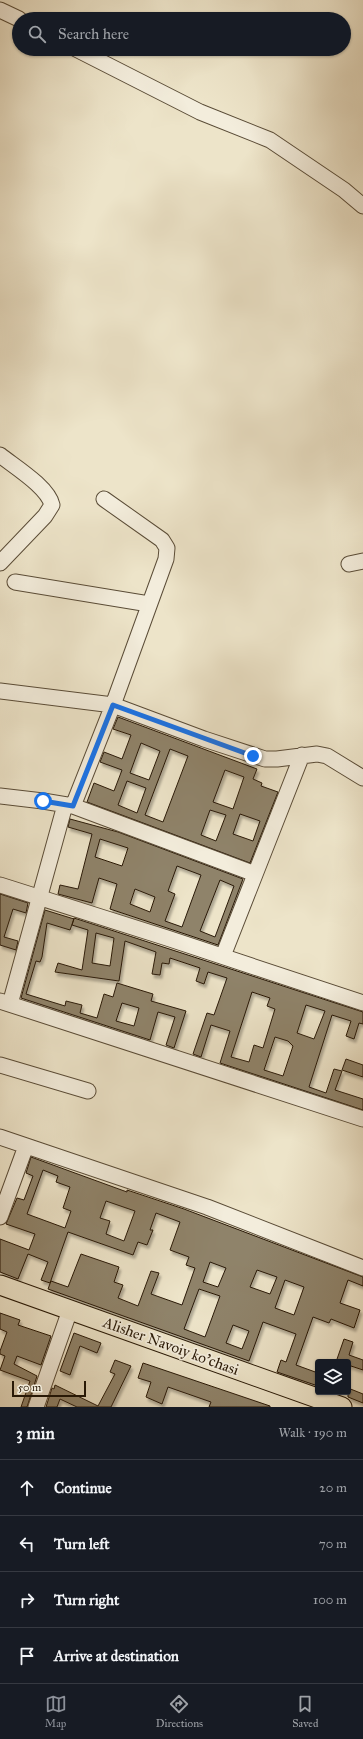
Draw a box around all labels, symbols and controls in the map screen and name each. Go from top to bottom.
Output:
search box [12,12,351,56]
icon: search [26,23,48,45]
text: Search here [58,25,129,43]
route end [244,747,262,765]
route start [34,792,52,810]
street label: Alisher Navoiy ko'chasi [100,1313,241,1379]
map controls [315,1359,351,1395]
button: layers [315,1359,351,1395]
scale bar [12,1379,86,1398]
text: 50 m [18,1381,41,1394]
text: 3 min [16,1423,55,1444]
text: Walk · 190 m [278,1425,347,1441]
icon: ahead [16,1477,38,1499]
text: Continue [54,1479,112,1497]
text: 20 m [319,1480,347,1496]
icon: left [16,1533,38,1555]
text: Turn left [54,1535,110,1553]
text: 70 m [319,1536,347,1552]
icon: right [16,1589,38,1611]
text: Turn right [54,1591,119,1609]
text: 100 m [313,1592,347,1608]
icon: arrive [16,1645,38,1667]
text: Arrive at destination [54,1647,179,1665]
tab: Map [45,1693,67,1730]
tab: Directions [156,1693,203,1730]
tab: Saved [292,1693,318,1730]

